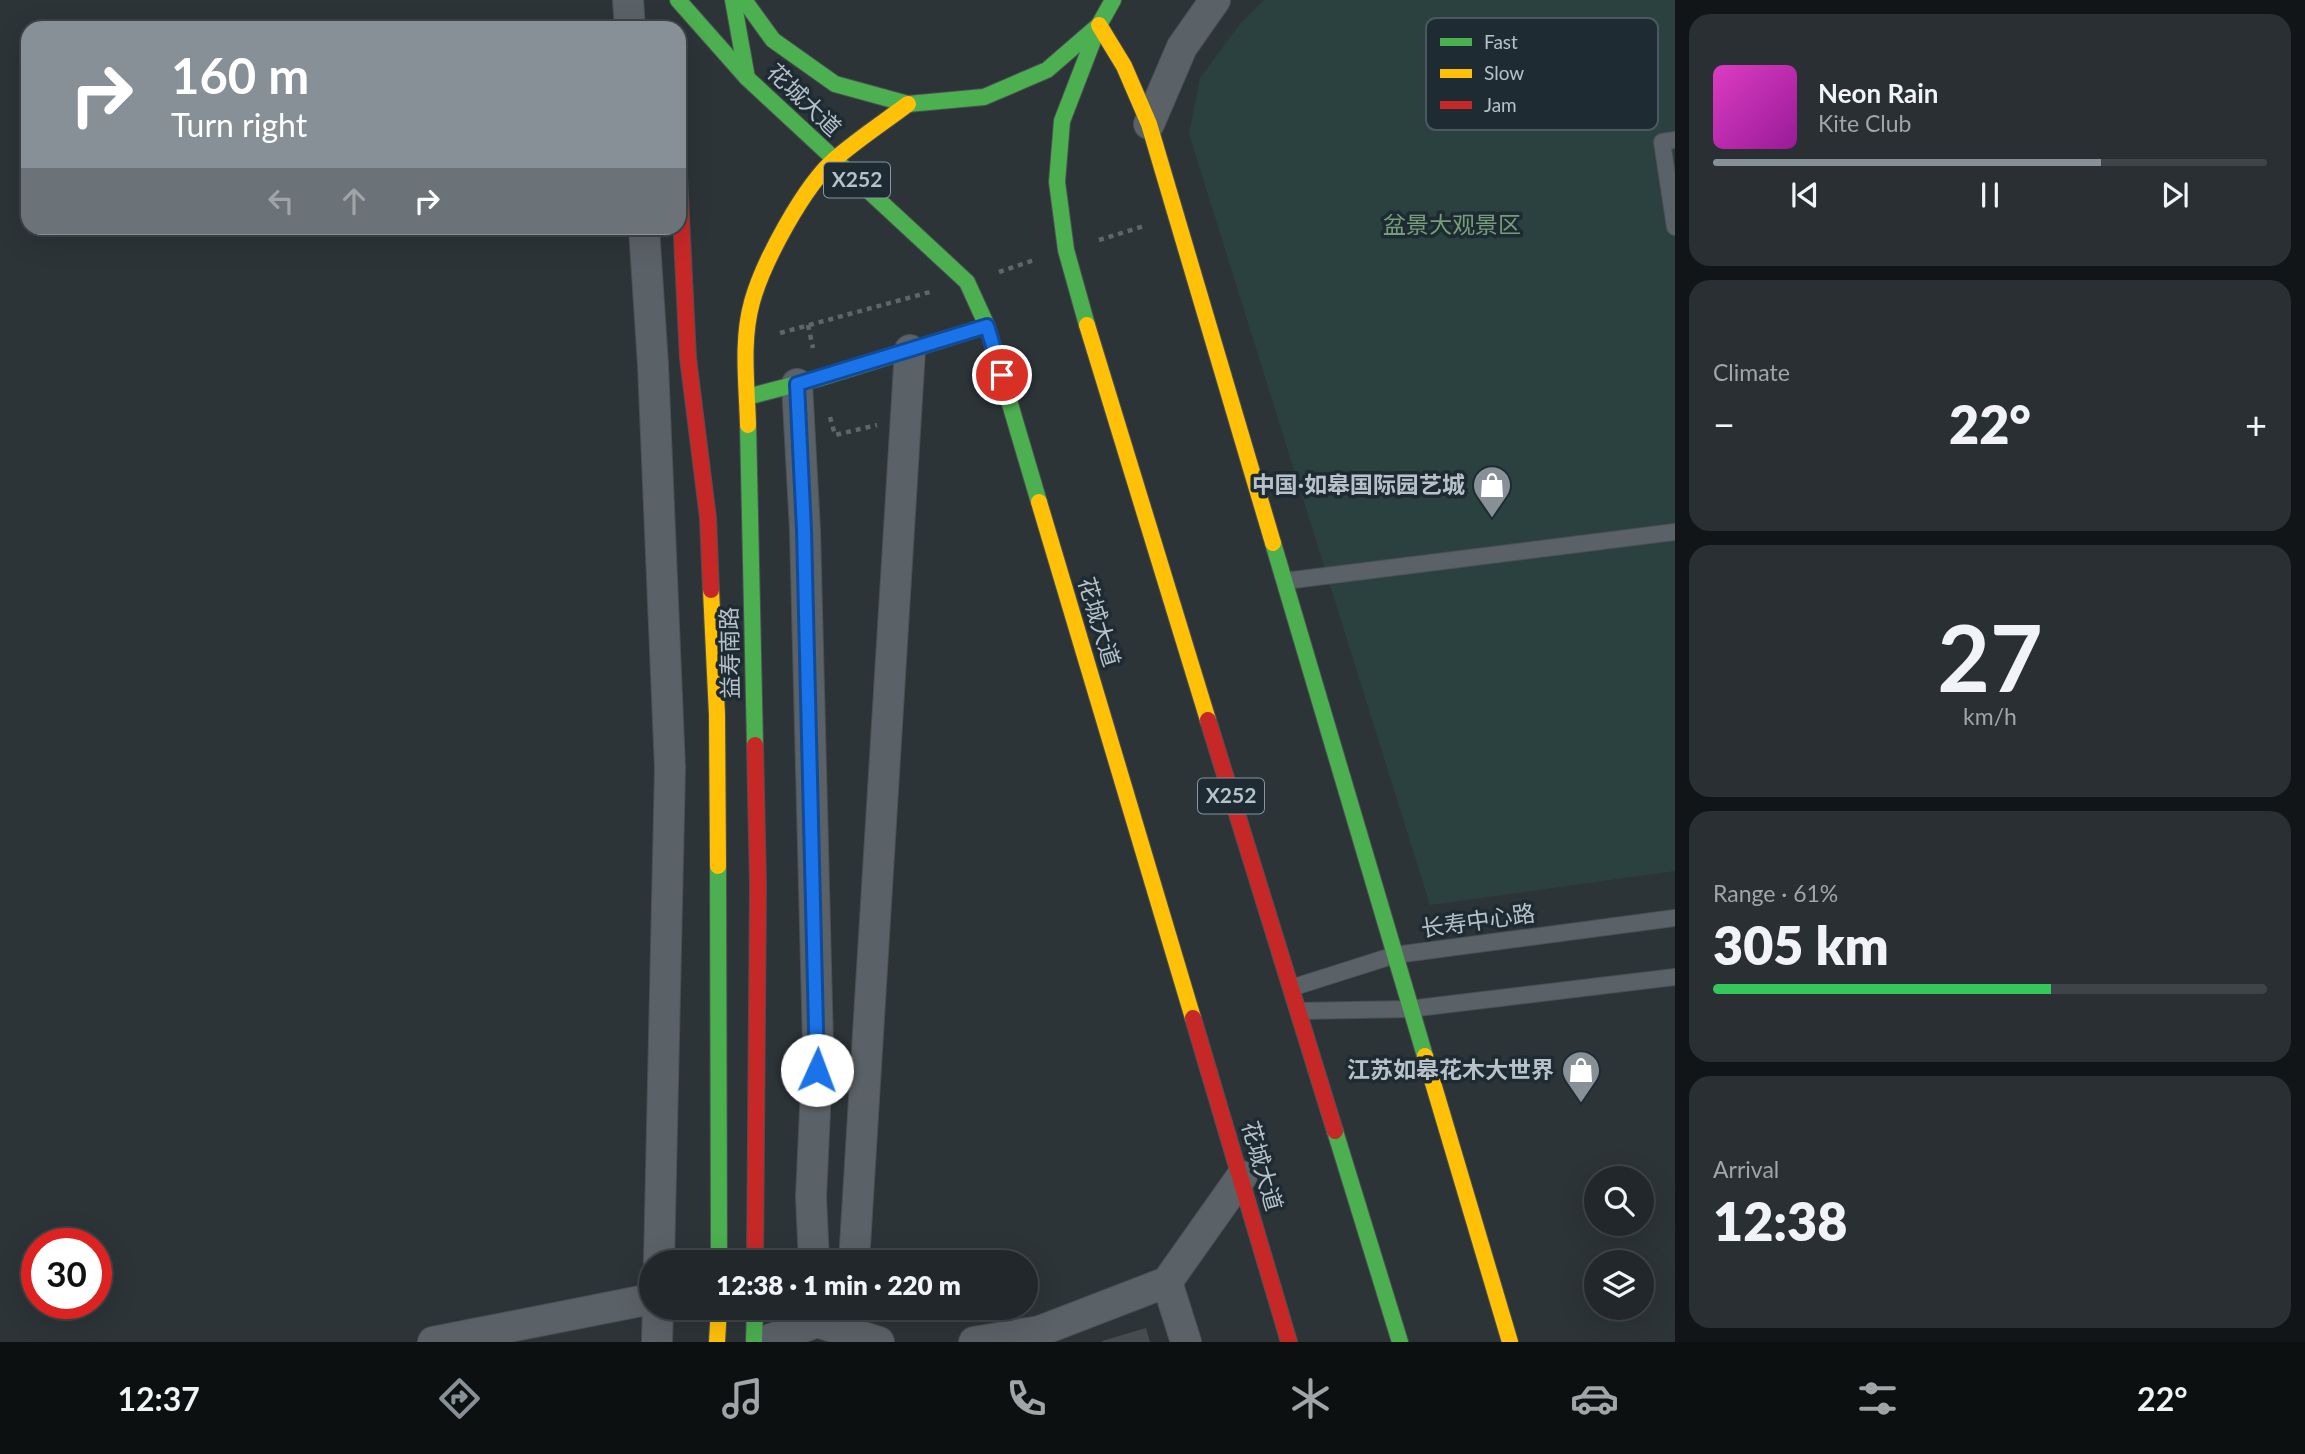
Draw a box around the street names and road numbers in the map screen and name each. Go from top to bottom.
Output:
street label: 花城大道 [762,57,848,141]
road number: X252 [824,162,890,198]
street label: 花城大道 [1073,574,1127,670]
street label: 益寿南路 [714,607,744,699]
road number: X252 [1198,778,1264,814]
street label: 长寿中心路 [1419,898,1537,942]
street label: 花城大道 [1237,1118,1289,1214]

